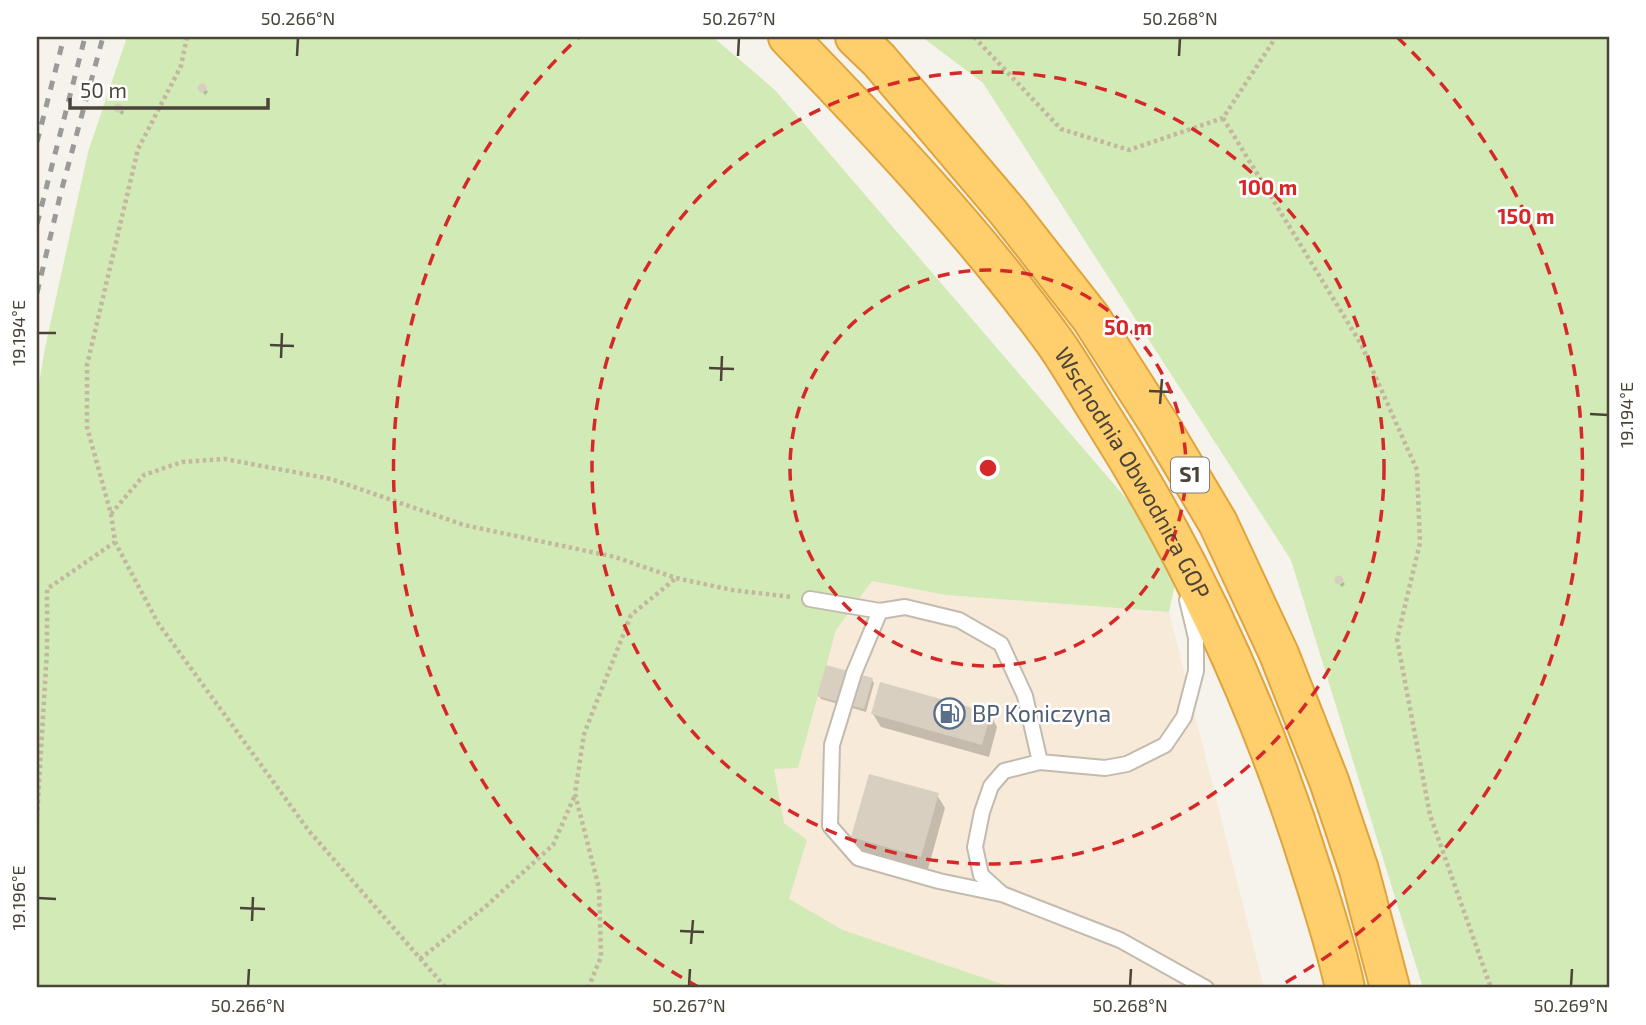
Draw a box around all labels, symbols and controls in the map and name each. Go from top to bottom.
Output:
text: 50.266°N [261,7,335,29]
text: 50.267°N [702,7,776,29]
text: 50.268°N [1142,7,1218,29]
scale bar [70,66,268,110]
text: 50 m [80,77,127,102]
text: 100 m [1239,174,1297,199]
text: 150 m [1498,203,1554,228]
text: 19.194°E [7,300,29,366]
text: 50 m [1104,314,1152,339]
street label: Wschodnia Obwodnica GOP [1049,342,1217,603]
text: 19.194°E [1615,382,1637,448]
centre of rings [976,456,1000,480]
road number: S1 [1171,458,1209,492]
fuel station icon: BP Koniczyna [932,697,966,731]
place label: BP Koniczyna [972,699,1111,727]
text: 19.196°E [7,865,29,931]
text: 50.266°N [211,994,285,1016]
text: 50.267°N [652,994,726,1016]
text: 50.268°N [1092,994,1168,1016]
text: 50.269°N [1534,994,1608,1016]

